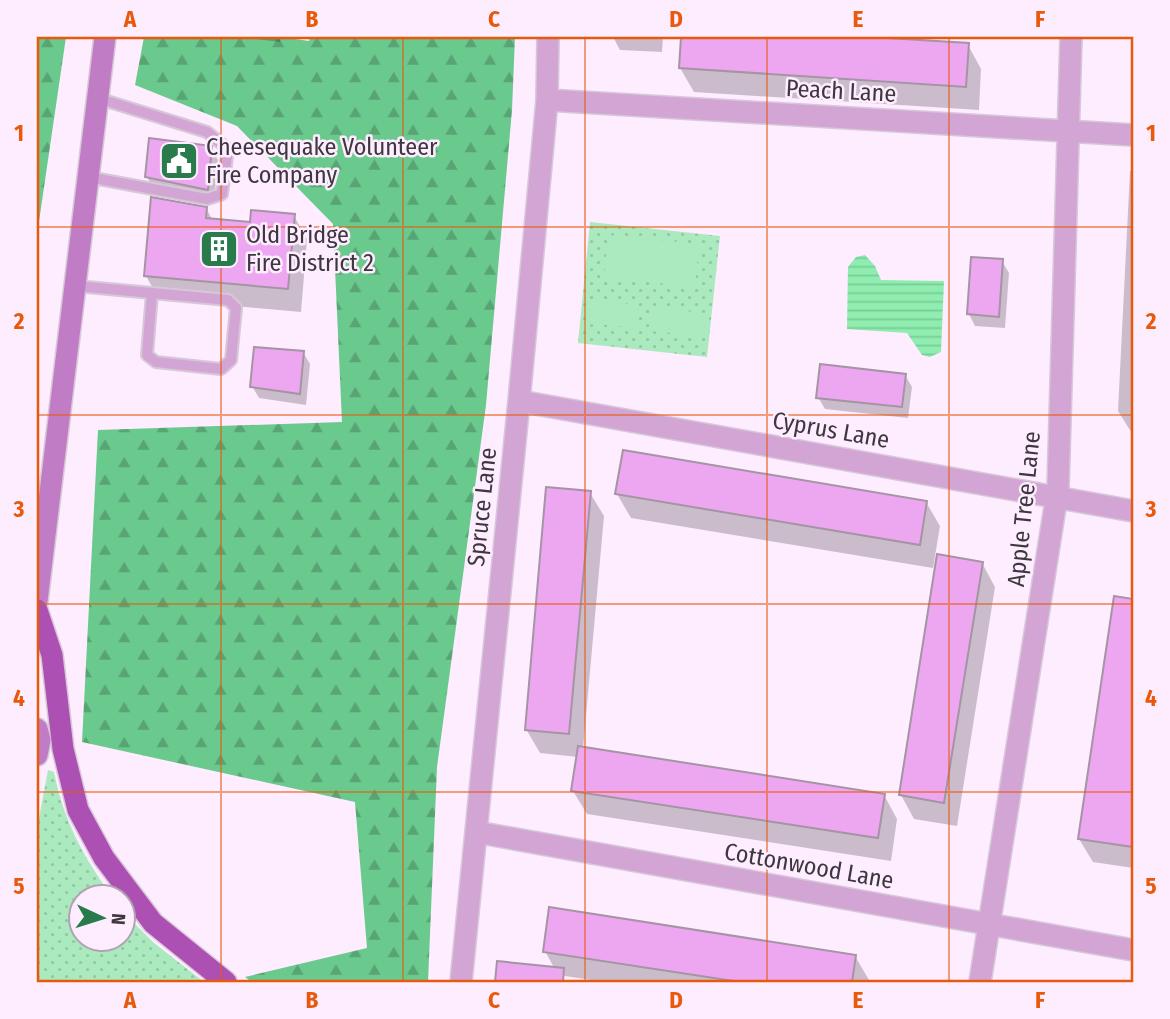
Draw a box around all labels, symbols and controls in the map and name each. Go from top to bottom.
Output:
text: A [123,5,137,33]
text: B [306,5,319,33]
text: C [488,5,500,33]
text: D [669,5,683,33]
text: E [853,5,864,33]
text: F [1035,5,1045,33]
street label: Peach Lane [785,74,897,108]
text: 1 [14,119,24,147]
text: 1 [1146,119,1156,147]
place label: Cheesequake Volunteer Fire Company [206,133,438,189]
public building icon: Cheesequake Volunteer Fire Company [158,140,200,182]
place label: Old Bridge Fire District 2 [246,221,374,277]
building icon: Old Bridge Fire District 2 [198,228,240,270]
text: 2 [13,307,25,335]
text: 2 [1145,307,1157,335]
street label: Cyprus Lane [770,406,892,454]
street label: Apple Tree Lane [1002,430,1046,588]
street label: Spruce Lane [462,446,502,568]
text: 3 [13,495,25,523]
text: 3 [1145,495,1157,523]
text: 4 [13,684,25,712]
text: 4 [1145,684,1157,712]
street label: Cottonwood Lane [722,837,896,895]
text: 5 [13,872,25,900]
text: 5 [1145,872,1157,900]
north arrow [66,883,136,953]
text: N [107,913,130,926]
text: A [123,986,137,1014]
text: B [306,986,319,1014]
text: C [488,986,500,1014]
text: D [669,986,683,1014]
text: E [853,986,864,1014]
text: F [1035,986,1045,1014]

